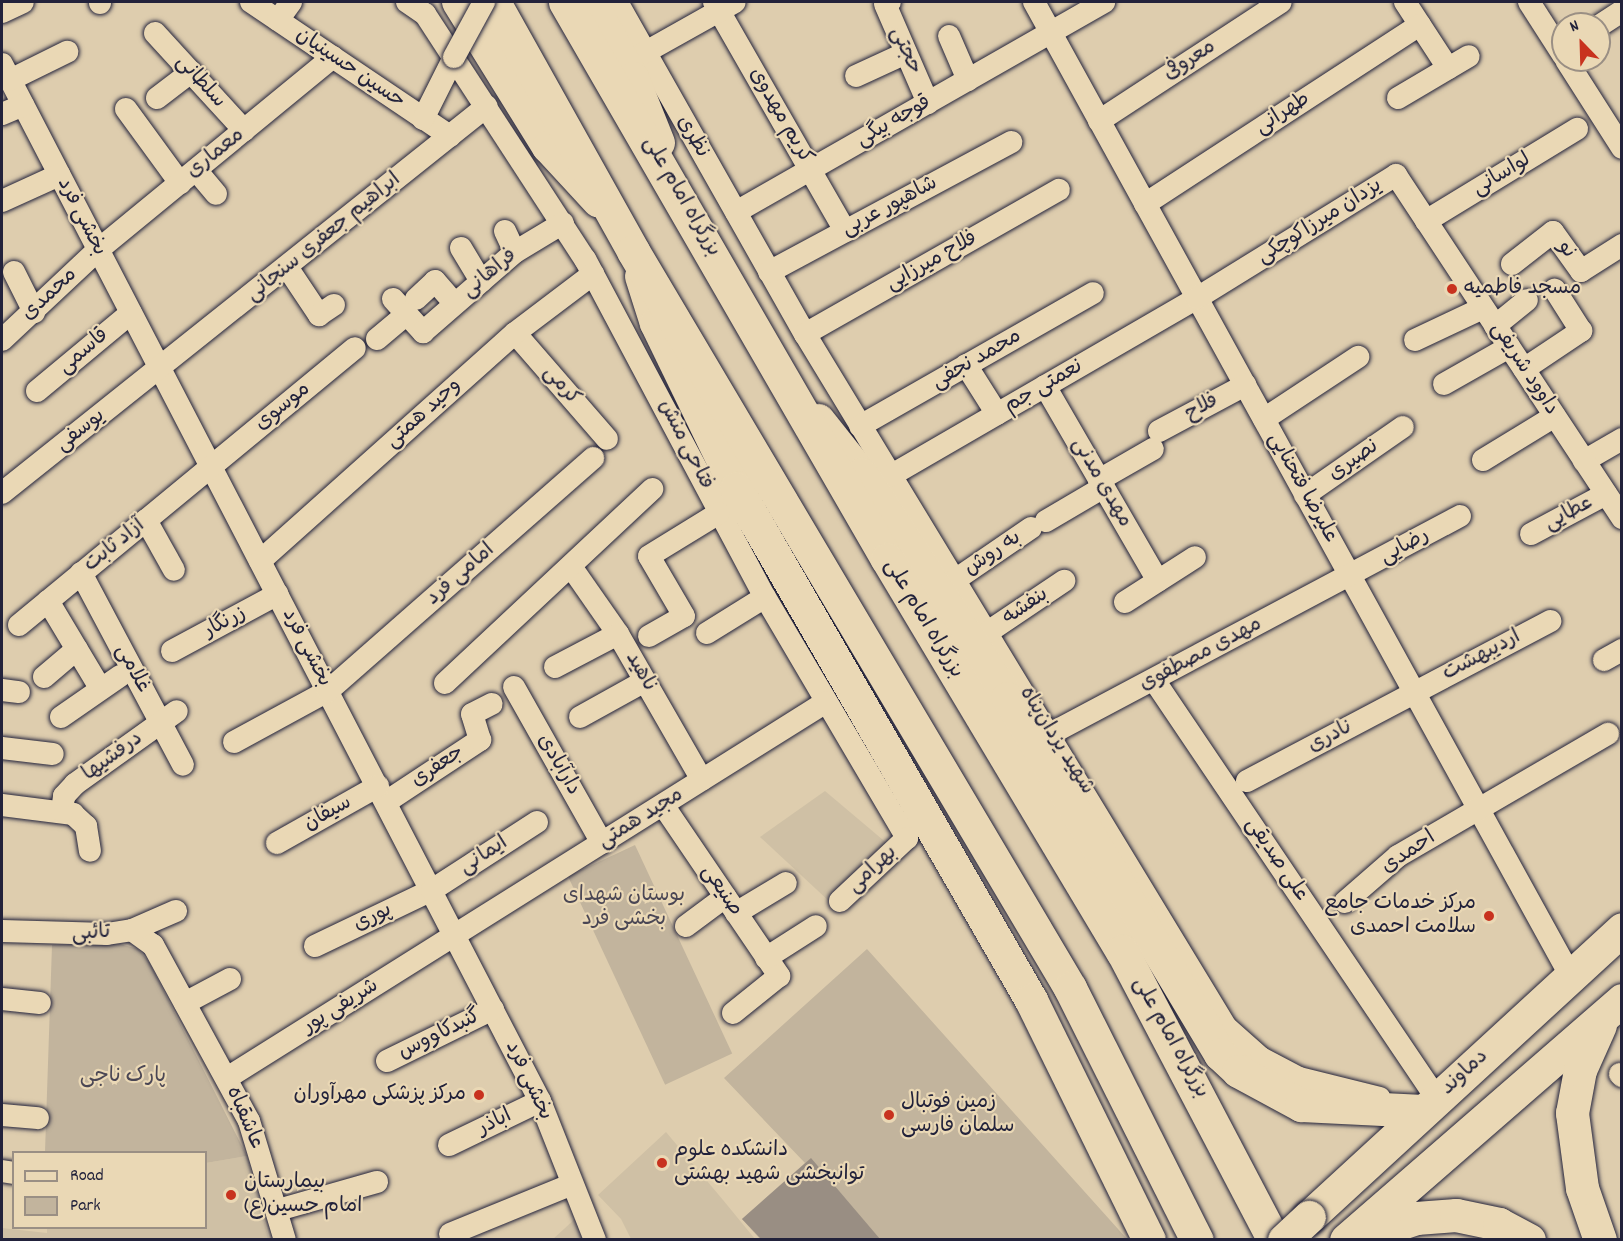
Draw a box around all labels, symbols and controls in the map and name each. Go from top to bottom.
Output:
north arrow [1551,12,1611,72]
text: N [1566,15,1583,39]
street label: حسین حسینیان [290,23,410,115]
street label: حجتی [884,23,926,79]
street label: معروفی [1159,35,1221,87]
street label: سلطانی [169,50,231,114]
street label: کریم مهدوی [742,63,818,169]
street label: طهرانی [1251,87,1315,141]
street label: قوجه بیگی [852,91,936,153]
street label: نظری [670,111,714,163]
street label: معماری [182,123,250,185]
street label: بزرگراه امام علی [636,132,726,262]
street label: لواسانی [1468,148,1536,202]
street label: ابراهیم جعفری سنجانی [242,168,406,308]
street label: شاهپور عربی [838,171,942,243]
street label: بخشی فرد [51,174,111,260]
street label: یزدان میرزاکوچکی [1253,174,1387,270]
street label: فلاح میرزایی [882,227,982,297]
street label: نو [1551,236,1581,264]
street label: فراهانی [457,244,523,304]
street label: محمدی [17,263,83,327]
place label: مسجد فاطمیه [1464,276,1581,302]
marker: مسجد فاطمیه [1445,282,1459,296]
street label: داوود شریفی [1485,318,1563,420]
street label: قاسمی [54,324,114,380]
street label: محمد نجفی [928,324,1026,396]
street label: نعمتی جم [1000,354,1088,420]
street label: کرمی [537,361,585,411]
street label: وحید همتی [381,373,467,455]
street label: موسوی [250,377,316,437]
street label: فلاح [1181,389,1223,427]
street label: فتاحی منش [652,396,718,494]
street label: یوسفی [51,404,111,458]
street label: علیرضا فتحنایی [1261,428,1343,548]
street label: مهدی مدنی [1065,434,1137,532]
street label: نصیری [1324,435,1384,487]
street label: عطایی [1540,491,1598,537]
street label: آزاد ثابت [79,514,151,578]
street label: رضایی [1376,523,1434,571]
street label: به روش [960,526,1026,582]
street label: امامی فرد [422,538,500,612]
street label: بزرگراه امام علی [878,555,968,683]
street label: بنفشه [998,583,1054,631]
street label: زرنگار [199,601,251,645]
street label: بخشی فرد [276,605,336,691]
street label: مهدی مصطفوی [1135,612,1267,698]
street label: اردیبهشت [1439,625,1525,687]
street label: غلامی [109,641,155,697]
street label: ناهید [619,648,661,696]
street label: شهید یزدان‌پناه [1013,682,1099,800]
street label: نادری [1304,715,1358,759]
street label: درفشیها [78,727,148,787]
street label: دارآبادی [530,730,586,800]
street label: جعفری [407,740,469,794]
street label: مجید همتی [594,783,688,855]
street label: سیفان [300,791,356,837]
street label: علی صدیقی [1239,813,1313,907]
street label: احمدی [1377,826,1441,880]
street label: ایمانی [455,831,513,881]
street label: بهرامی [843,841,903,899]
street label: صنیعی [695,861,747,921]
park label: بوستان شهدای بخشی فرد [563,883,685,933]
place label: مرکز خدمات جامع سلامت احمدی [1324,891,1476,941]
street label: پوری [350,898,396,938]
marker: مرکز خدمات جامع سلامت احمدی [1480,907,1498,925]
street label: تائبی [71,920,111,948]
street label: بزرگراه امام علی [1126,973,1214,1103]
street label: شریفی پور [298,974,384,1040]
street label: گنبدکاووس [395,1004,485,1066]
street label: بخشی فرد [499,1037,557,1125]
street label: دماوند [1436,1045,1494,1101]
park label: پارک ناجی [80,1064,166,1090]
place label: مرکز پزشکی مهرآوران [294,1082,466,1108]
street label: عاشقباه [220,1083,268,1153]
marker: مرکز پزشکی مهرآوران [470,1086,488,1104]
place label: زمین فوتبال سلمان فارسی [901,1090,1014,1140]
street label: اباذر [474,1104,516,1142]
marker: زمین فوتبال سلمان فارسی [882,1108,896,1122]
place label: دانشکده علوم توانبخشی شهید بهشتی [674,1138,864,1188]
legend [12,1151,207,1229]
marker: دانشکده علوم توانبخشی شهید بهشتی [655,1156,669,1170]
text: Road [70,1164,104,1189]
place label: بیمارستان امام حسین(ع) [244,1170,362,1220]
marker: بیمارستان امام حسین(ع) [222,1186,240,1204]
text: Park [70,1194,101,1219]

